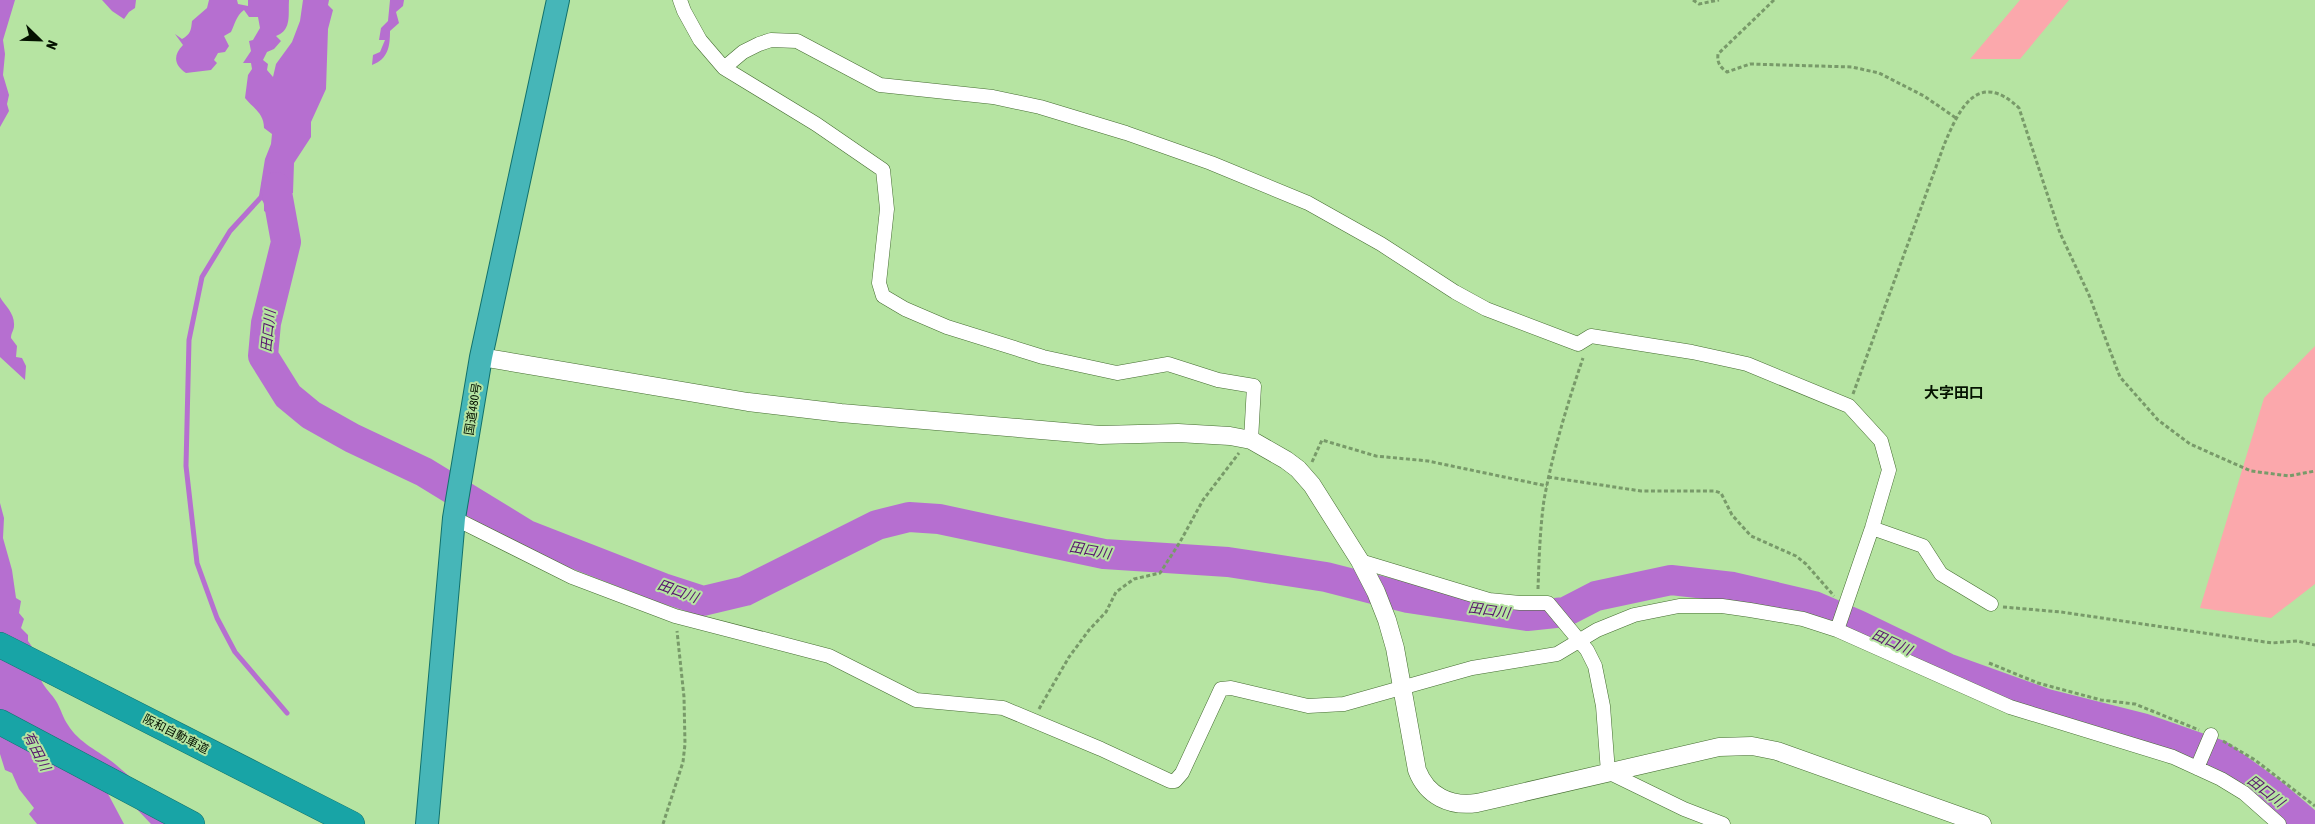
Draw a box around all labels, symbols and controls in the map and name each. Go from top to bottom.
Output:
north arrow [15,15,65,65]
text: N [43,38,61,52]
water label: 田口川 [258,307,278,353]
street label: 国道480号 [462,382,484,436]
district label: 大字田口 [1924,384,1984,401]
water label: 田口川 [1068,538,1114,562]
water label: 田口川 [656,576,702,606]
water label: 田口川 [1467,599,1513,621]
water label: 田口川 [1870,626,1916,659]
street label: 阪和自動車道 [141,711,211,757]
water label: 有田川 [20,729,55,775]
water label: 田口川 [2245,772,2289,811]

